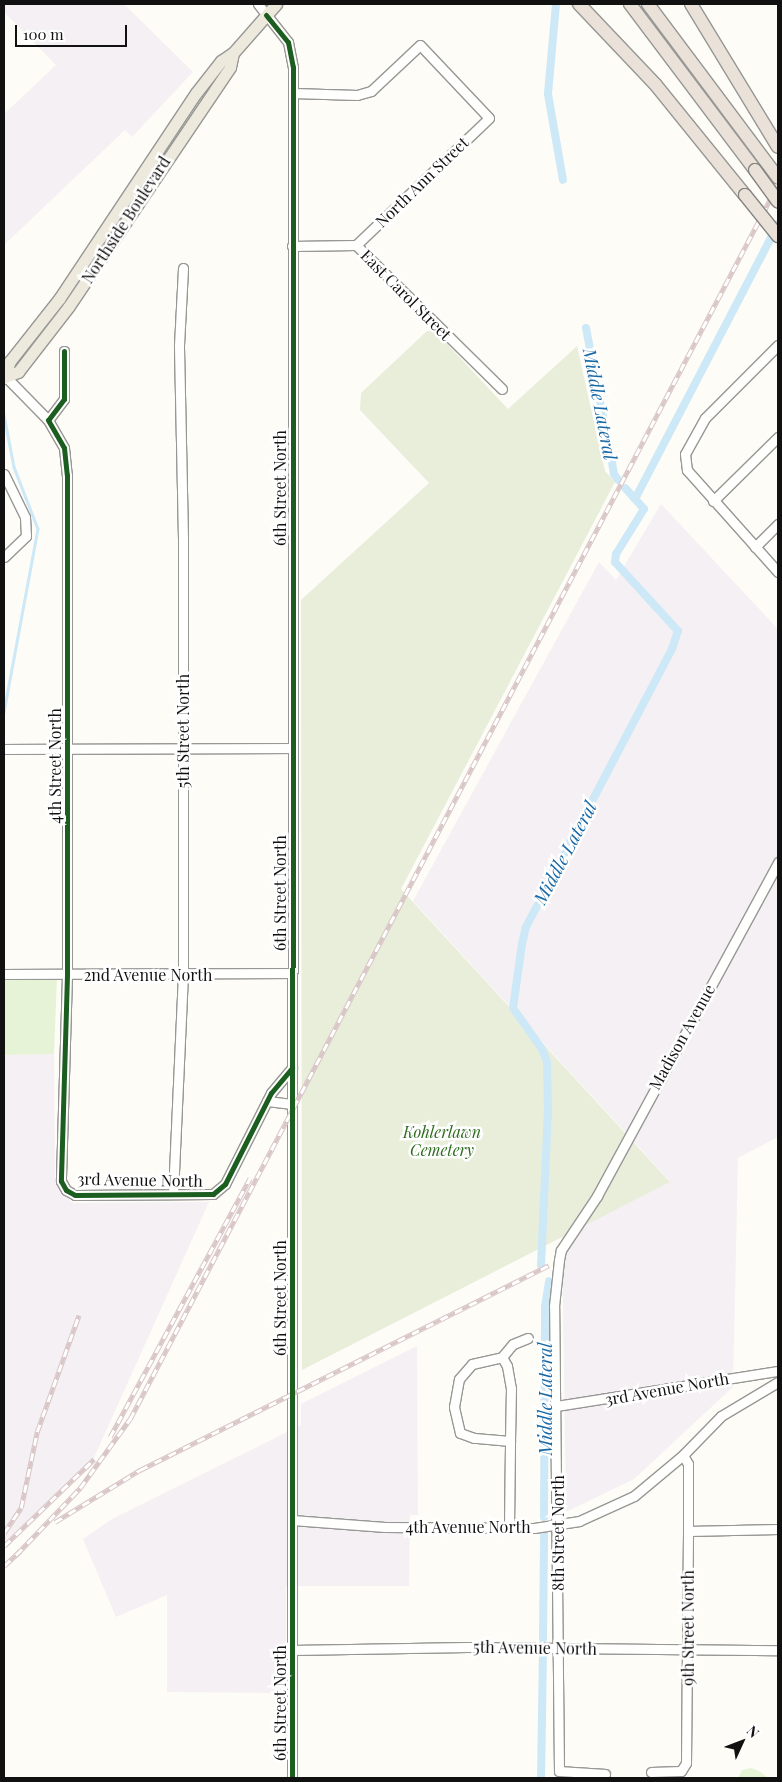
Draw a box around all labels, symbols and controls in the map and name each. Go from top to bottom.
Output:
scale bar [18,15,130,47]
text: 100 m [23,24,64,44]
street label: North Ann Street [371,133,473,231]
street label: Northside Boulevard [78,153,174,287]
street label: East Carol Street [357,246,455,344]
water label: Middle Lateral [579,346,621,462]
street label: 6th Street North [270,430,290,546]
street label: 5th Street North [173,674,193,788]
street label: 4th Street North [45,708,65,824]
water label: Middle Lateral [529,798,601,908]
street label: 6th Street North [270,835,290,951]
street label: 2nd Avenue North [83,965,213,985]
street label: Madison Avenue [645,981,719,1093]
park label: Kohlerlawn Cemetery [403,1122,481,1160]
street label: 3rd Avenue North [77,1169,203,1191]
street label: 6th Street North [270,1240,290,1356]
water label: Middle Lateral [534,1342,556,1456]
street label: 3rd Avenue North [603,1369,731,1409]
street label: 8th Street North [548,1475,568,1591]
street label: 4th Avenue North [405,1517,531,1537]
street label: 9th Street North [678,1570,698,1686]
street label: 5th Avenue North [473,1637,597,1659]
street label: 6th Street North [270,1645,290,1761]
north arrow [717,1717,767,1767]
text: N [743,1721,764,1742]

